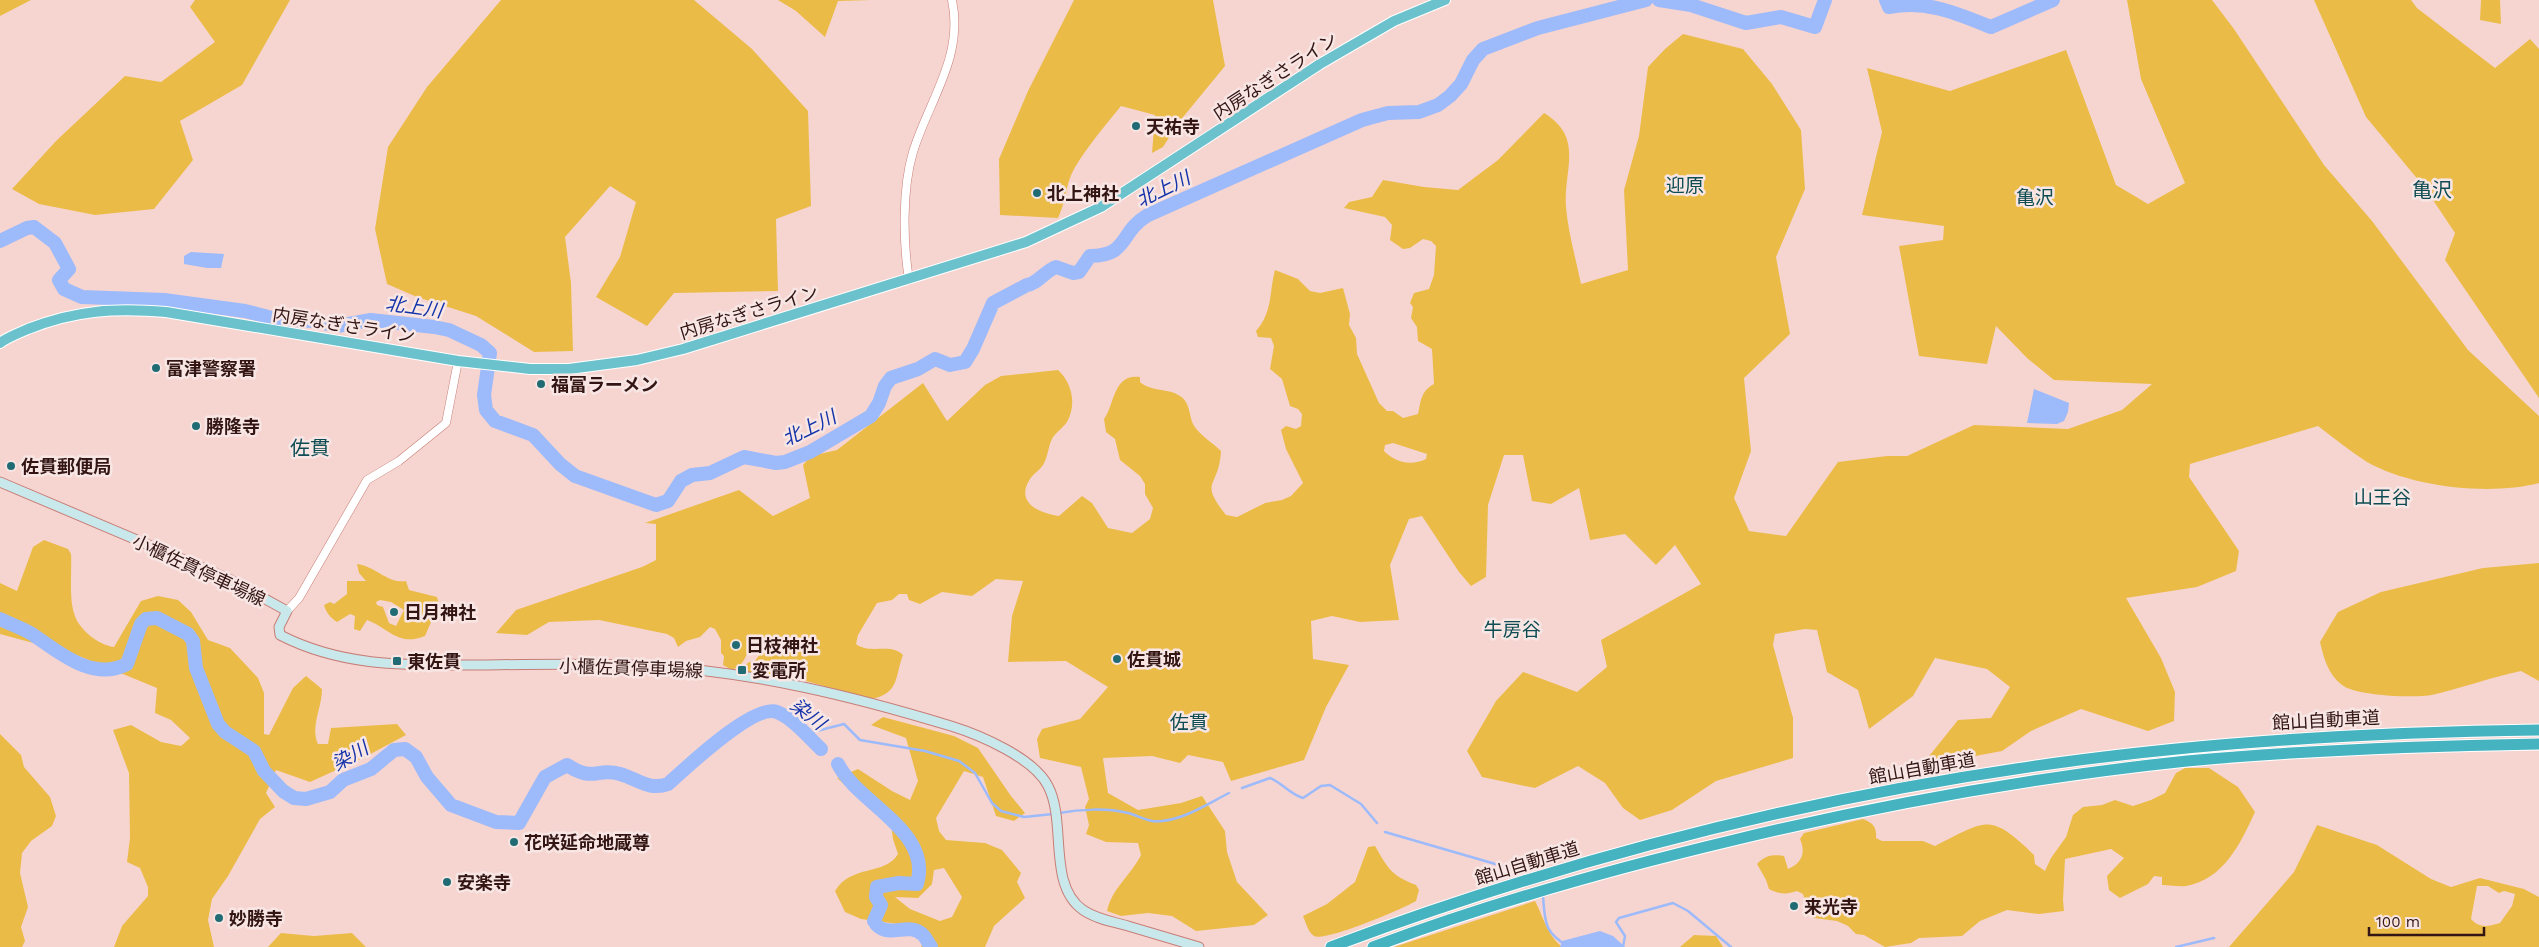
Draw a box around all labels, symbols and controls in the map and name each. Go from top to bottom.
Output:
street label: 内房なぎさライン [1209,28,1341,124]
place label: 天祐寺 [1146,116,1200,137]
marker: 天祐寺 [1130,120,1142,132]
water label: 北上川 [1132,165,1195,212]
district label: 迎原 [1666,174,1704,197]
district label: 亀沢 [2412,178,2452,202]
place label: 北上神社 [1047,183,1119,204]
district label: 亀沢 [2016,186,2054,209]
marker: 北上神社 [1031,187,1043,199]
street label: 内房なぎさライン [677,281,821,343]
water label: 北上川 [384,292,446,323]
street label: 内房なぎさライン [271,303,417,347]
place label: 富津警察署 [166,358,256,379]
marker: 富津警察署 [150,362,162,374]
place label: 福富ラーメン [551,374,658,395]
marker: 福富ラーメン [535,378,547,390]
water label: 北上川 [778,404,841,451]
place label: 勝隆寺 [206,416,260,437]
marker: 勝隆寺 [190,420,202,432]
district label: 佐貫 [290,436,330,460]
place label: 佐貫郵便局 [21,456,111,477]
marker: 佐貫郵便局 [5,460,17,472]
district label: 山王谷 [2353,486,2411,509]
street label: 小櫃佐貫停車場線 [129,530,269,610]
place label: 日月神社 [404,602,476,623]
marker: 日月神社 [388,606,400,618]
district label: 牛房谷 [1483,618,1541,641]
place label: 日枝神社 [746,635,818,656]
marker: 日枝神社 [730,639,742,651]
place label: 佐貫城 [1127,649,1181,670]
place label: 東佐貫 [407,651,461,672]
marker: 佐貫城 [1111,653,1123,665]
marker: 東佐貫 [391,655,403,667]
street label: 小櫃佐貫停車場線 [559,655,703,681]
place label: 変電所 [752,660,806,681]
marker: 変電所 [736,664,748,676]
water label: 染川 [786,693,832,736]
street label: 館山自動車道 [2272,707,2380,733]
district label: 佐貫 [1170,711,1208,734]
water label: 染川 [328,736,374,775]
street label: 館山自動車道 [1867,748,1977,788]
place label: 花咲延命地蔵尊 [524,832,650,853]
marker: 花咲延命地蔵尊 [508,836,520,848]
street label: 館山自動車道 [1472,837,1582,889]
place label: 安楽寺 [457,872,511,893]
marker: 安楽寺 [441,876,453,888]
place label: 来光寺 [1804,896,1858,917]
marker: 来光寺 [1788,900,1800,912]
scale bar [2369,904,2484,936]
place label: 妙勝寺 [229,908,283,929]
marker: 妙勝寺 [213,912,225,924]
text: 100 m [2376,913,2420,931]

